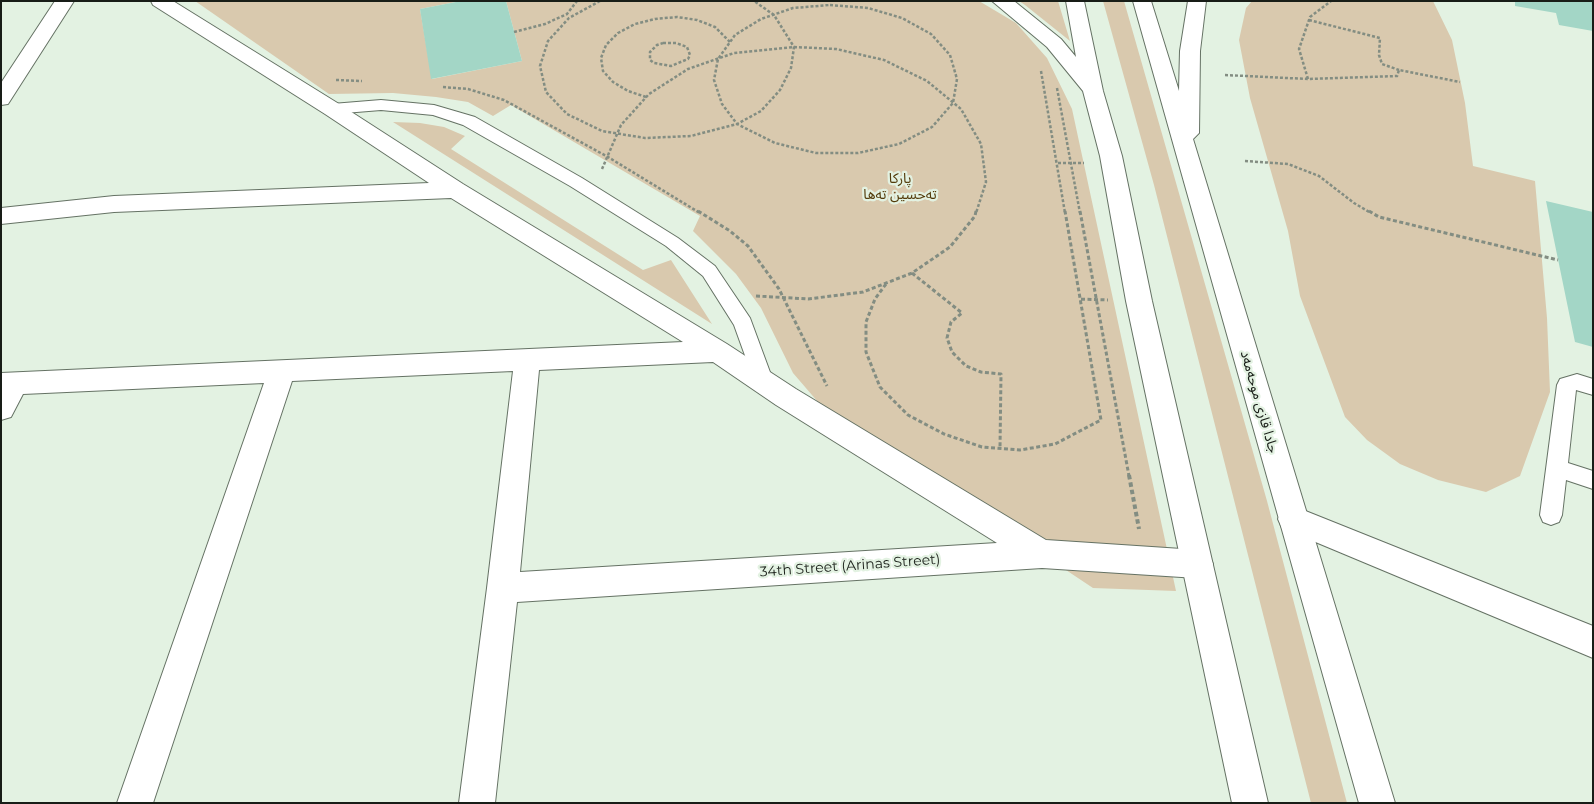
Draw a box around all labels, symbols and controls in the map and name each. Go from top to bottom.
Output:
park label: پارکا تەحسین تەها [863,171,937,203]
street label: جادا قازی موحەمەد [1236,349,1282,455]
street label: 34th Street (Arinas Street) [759,551,941,581]

